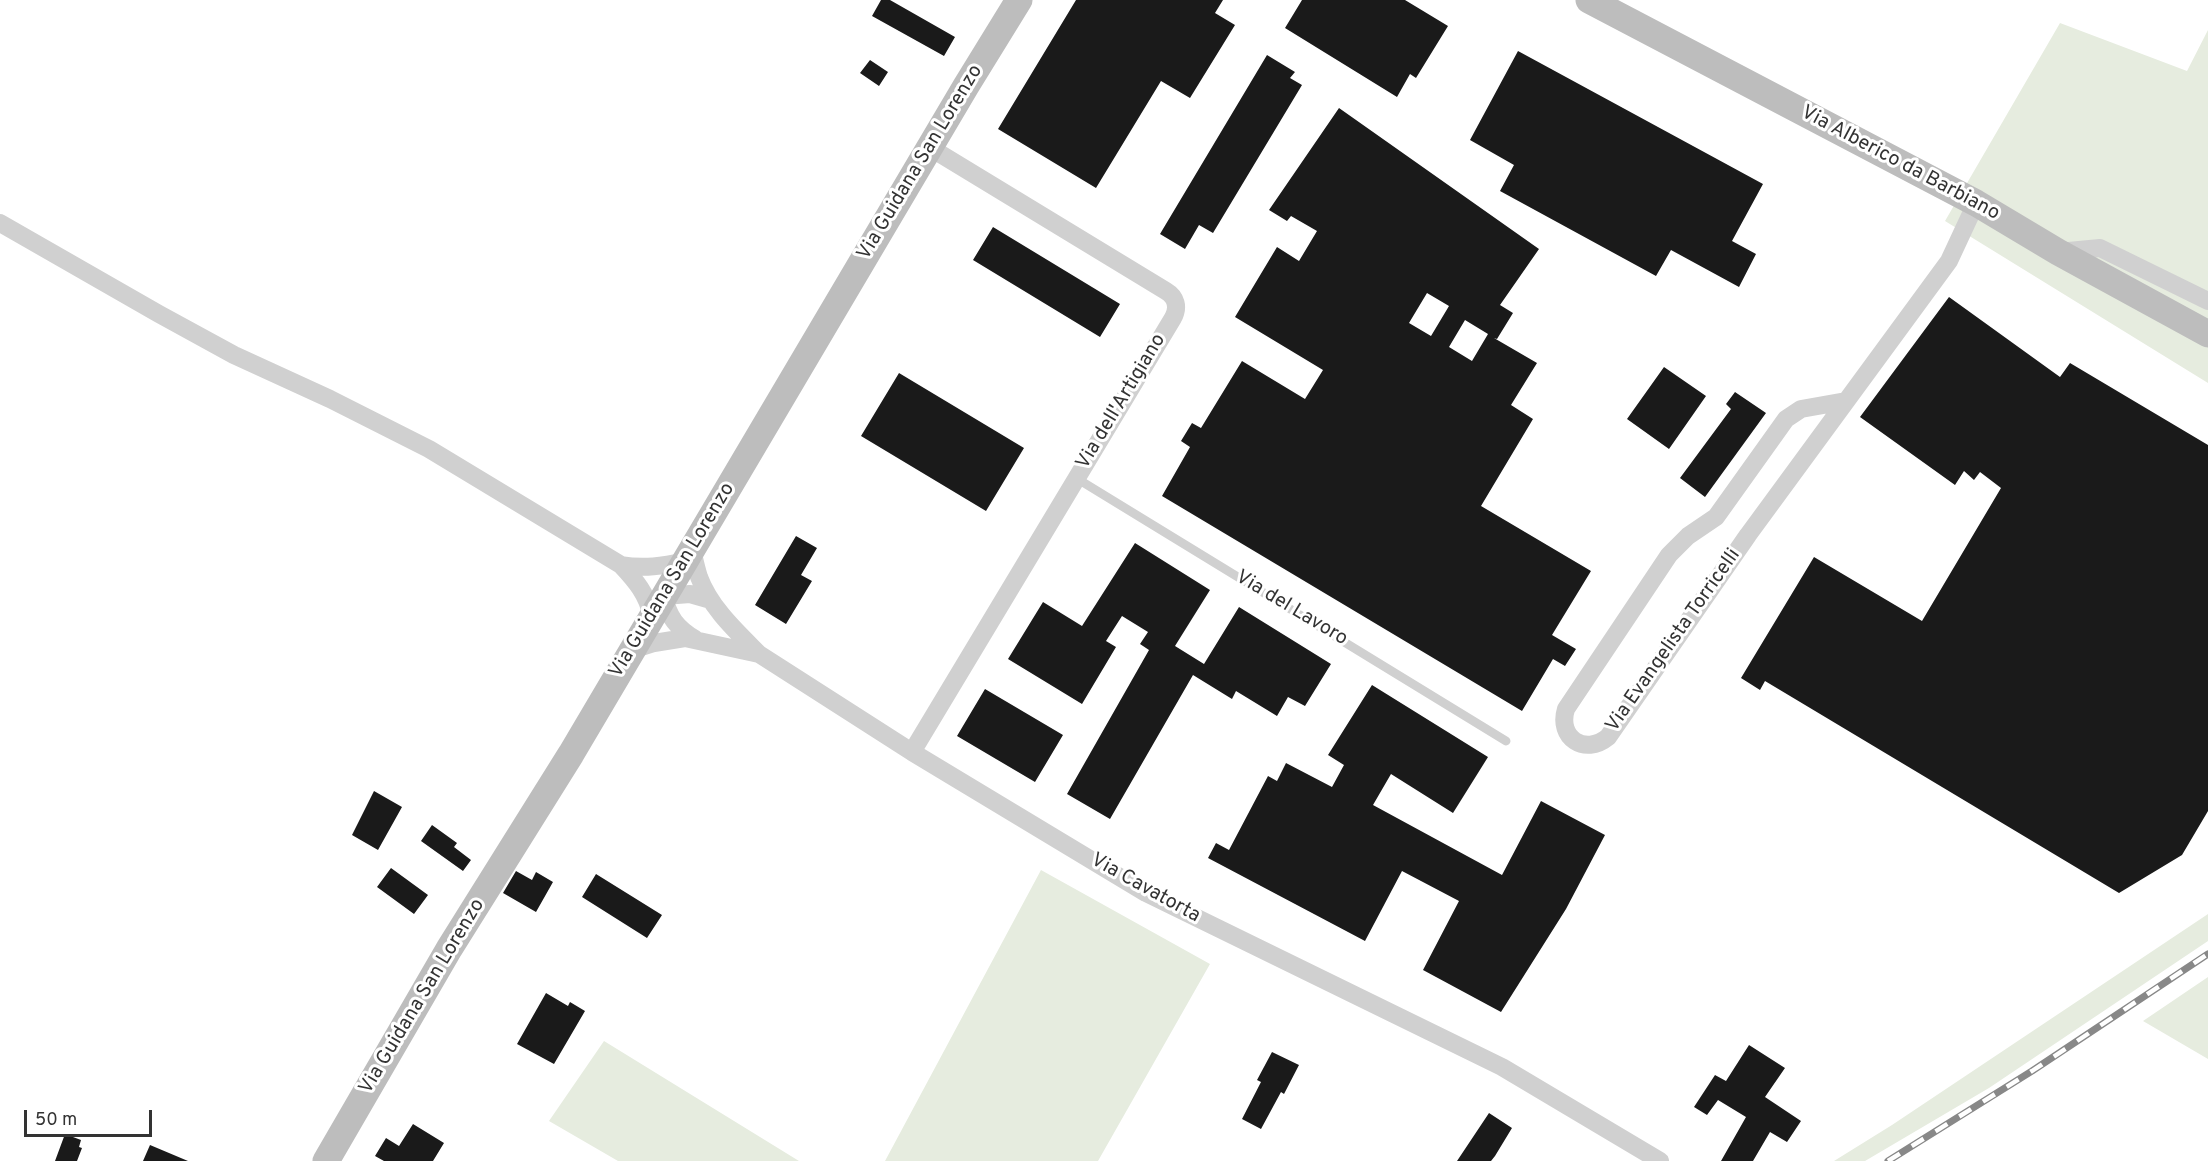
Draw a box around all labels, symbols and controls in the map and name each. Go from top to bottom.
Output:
street label: Via Guidana San Lorenzo [853,61,989,265]
street label: Via Alberico da Barbiano [1797,101,2003,227]
street label: Via dell'Artigiano [1072,330,1172,474]
street label: Via Guidana San Lorenzo [605,479,741,683]
street label: Via Evangelista Torricelli [1602,545,1746,737]
street label: Via del Lavoro [1231,566,1351,652]
street label: Via Cavatorta [1086,849,1204,929]
street label: Via Guidana San Lorenzo [355,895,491,1099]
scale bar [27,1098,154,1136]
text: 50 m [35,1109,77,1132]

